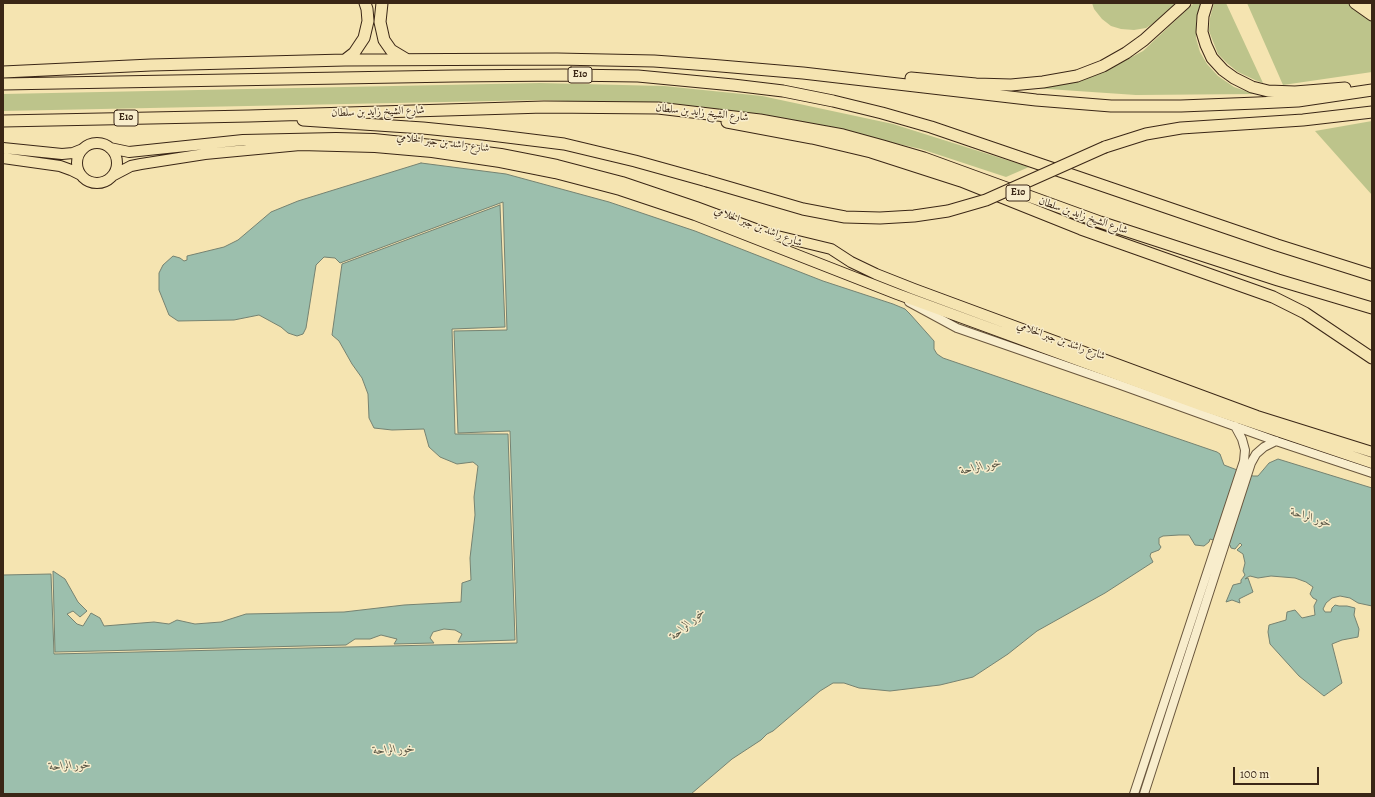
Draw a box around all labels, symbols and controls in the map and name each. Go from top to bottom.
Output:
road number: E10 [568,67,592,83]
street label: شارع الشيخ زايد بن سلطان [655,102,749,124]
street label: شارع الشيخ زايد بن سلطان [331,104,425,120]
road number: E10 [114,110,138,126]
street label: شارع راشد بن جبر الحلامي [396,131,490,155]
road number: E10 [1006,185,1030,201]
street label: شارع الشيخ زايد بن سلطان [1037,195,1129,237]
street label: شارع راشد بن جبر الحلامي [712,204,804,250]
street label: شارع راشد بن جبر الحلامي [1015,319,1107,363]
water label: خور الراحة [959,456,1003,478]
water label: خور الراحة [1289,505,1333,531]
water label: خور الراحة [667,605,709,643]
water label: خور الراحة [373,742,415,758]
water label: خور الراحة [49,758,91,774]
scale bar [1235,759,1321,785]
text: 100 m [1240,766,1269,782]

